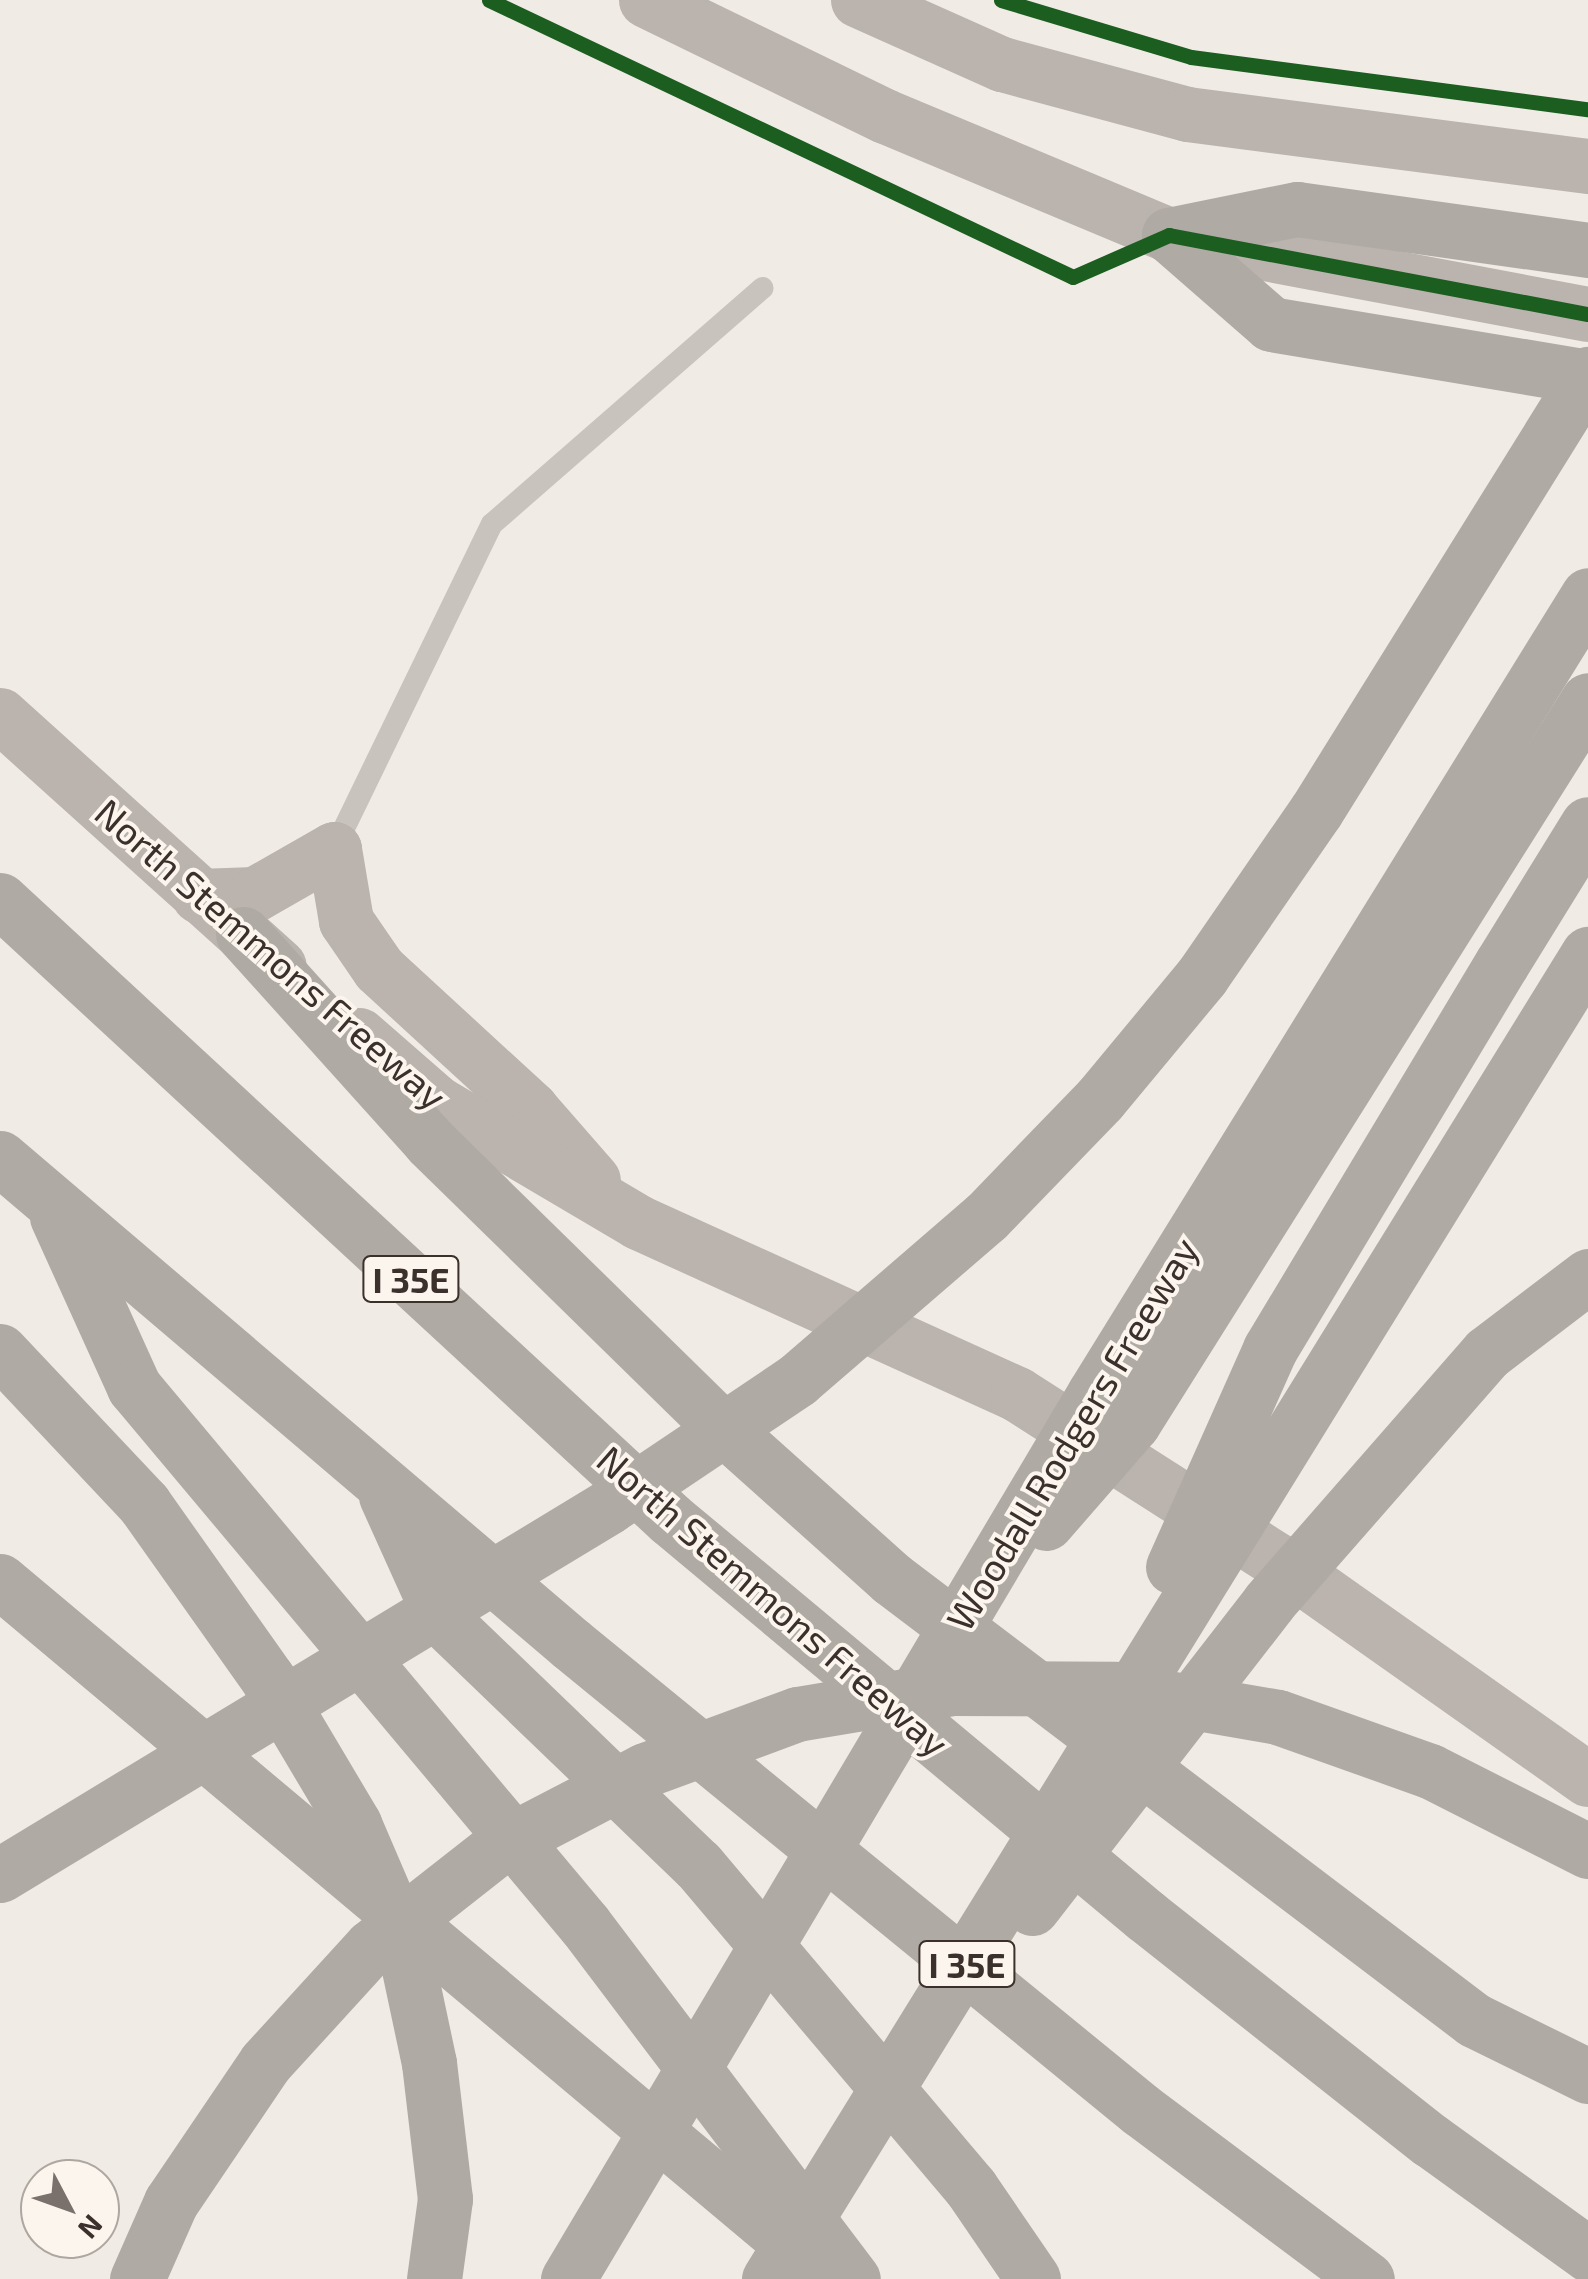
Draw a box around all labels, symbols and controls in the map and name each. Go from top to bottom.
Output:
street label: North Stemmons Freeway [86,789,456,1119]
street label: Woodall Rodgers Freeway [936,1229,1208,1639]
road number: I 35E [361,1249,461,1309]
street label: North Stemmons Freeway [588,1436,958,1766]
road number: I 35E [917,1934,1017,1994]
north arrow [20,2159,120,2259]
text: N [72,2209,111,2246]

